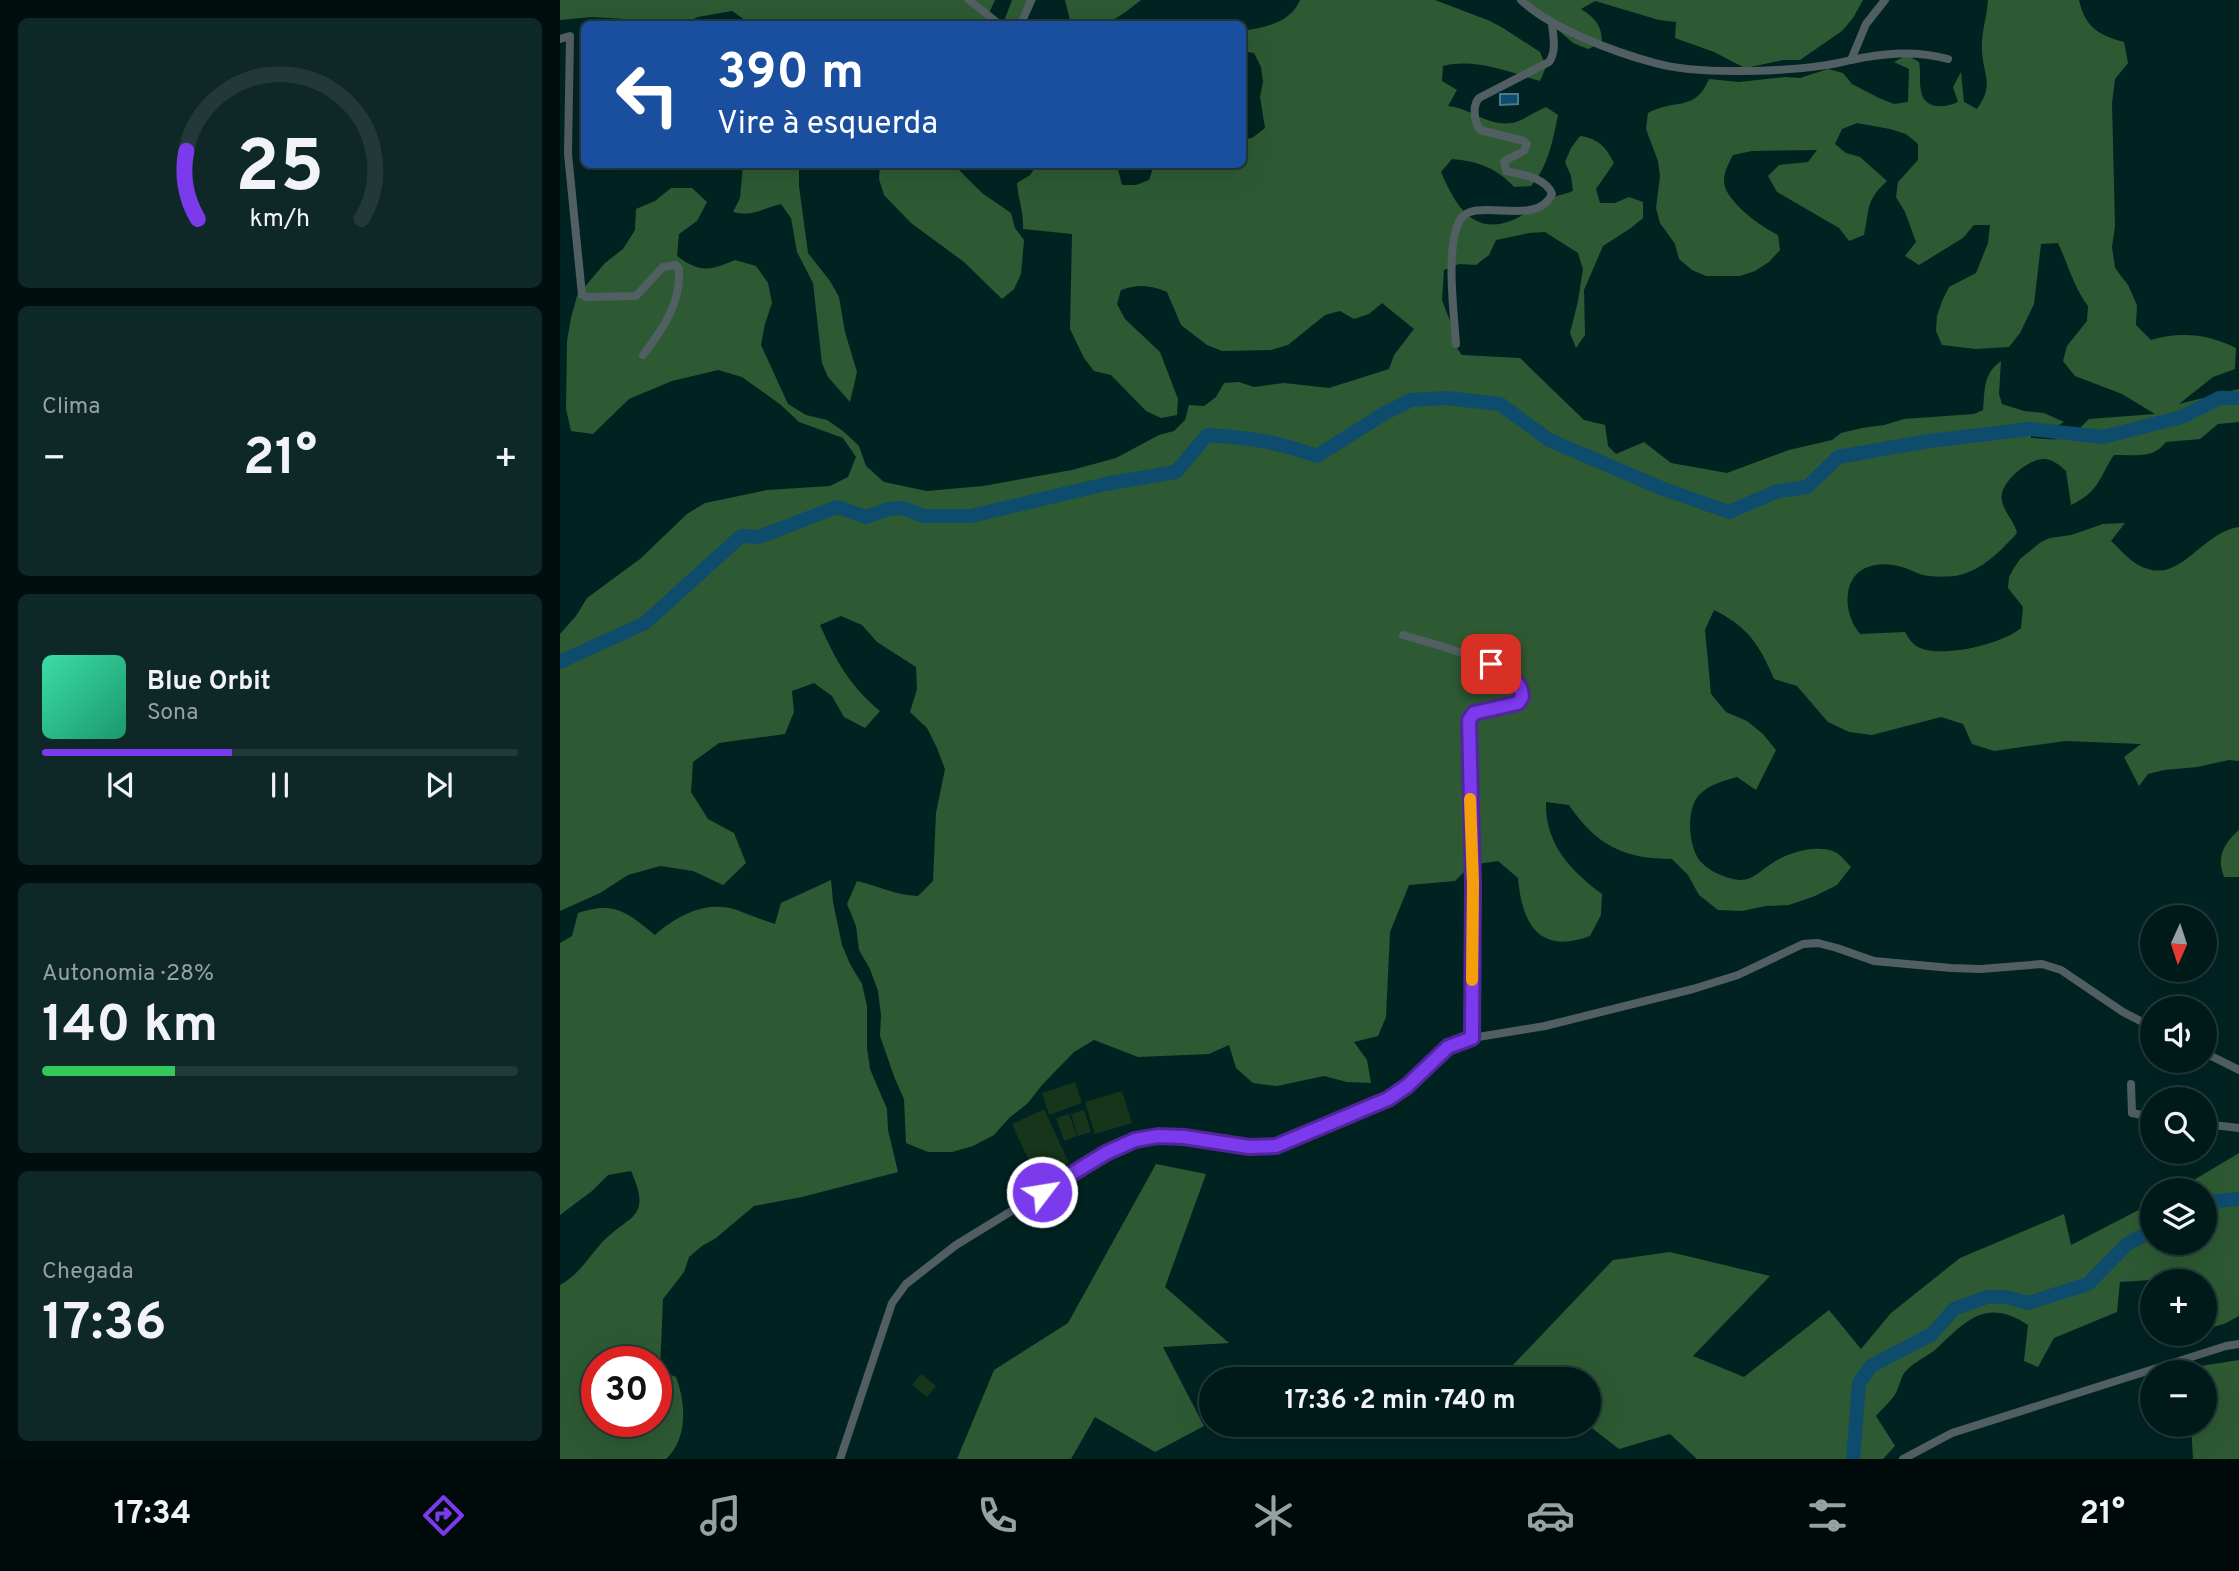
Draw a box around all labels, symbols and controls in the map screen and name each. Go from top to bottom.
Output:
text: 390 m [717,44,864,106]
icon: left [602,49,693,140]
text: Vire à esquerda [717,105,938,145]
text: 25 [236,125,325,217]
text: km/h [250,204,310,236]
text: Clima [42,393,100,422]
text: 21° [243,427,317,493]
text: − [42,436,67,485]
text: + [493,436,518,485]
pin [1461,634,1521,694]
icon: arrive [1472,645,1510,683]
text: Blue Orbit [147,666,271,699]
text: Sona [147,699,198,728]
icon: previous [102,766,140,804]
icon: pause [261,766,299,804]
icon: next [420,766,458,804]
north arrow [2140,905,2217,982]
map controls [2140,905,2217,1437]
text: Autonomia · 28% [42,960,214,989]
text: 140 km [42,994,218,1060]
button: sound [2140,996,2217,1073]
button: search [2140,1087,2217,1164]
position arrow [1005,1155,1079,1229]
button: layers [2140,1178,2217,1255]
text: Chegada [42,1258,134,1287]
button: + [2140,1269,2217,1346]
text: 17:36 [42,1292,166,1358]
speed limit sign: 30 [581,1346,672,1437]
button: − [2140,1360,2217,1437]
text: 17:36 · 2 min · 740 m [1284,1385,1516,1418]
icon: directions [419,1491,468,1540]
icon: music [696,1491,745,1540]
icon: phone [973,1491,1022,1540]
icon: climate [1249,1491,1298,1540]
icon: car [1526,1491,1575,1540]
icon: filters [1803,1491,1852,1540]
text: 17:34 [114,1495,191,1535]
text: 21° [2079,1495,2125,1535]

